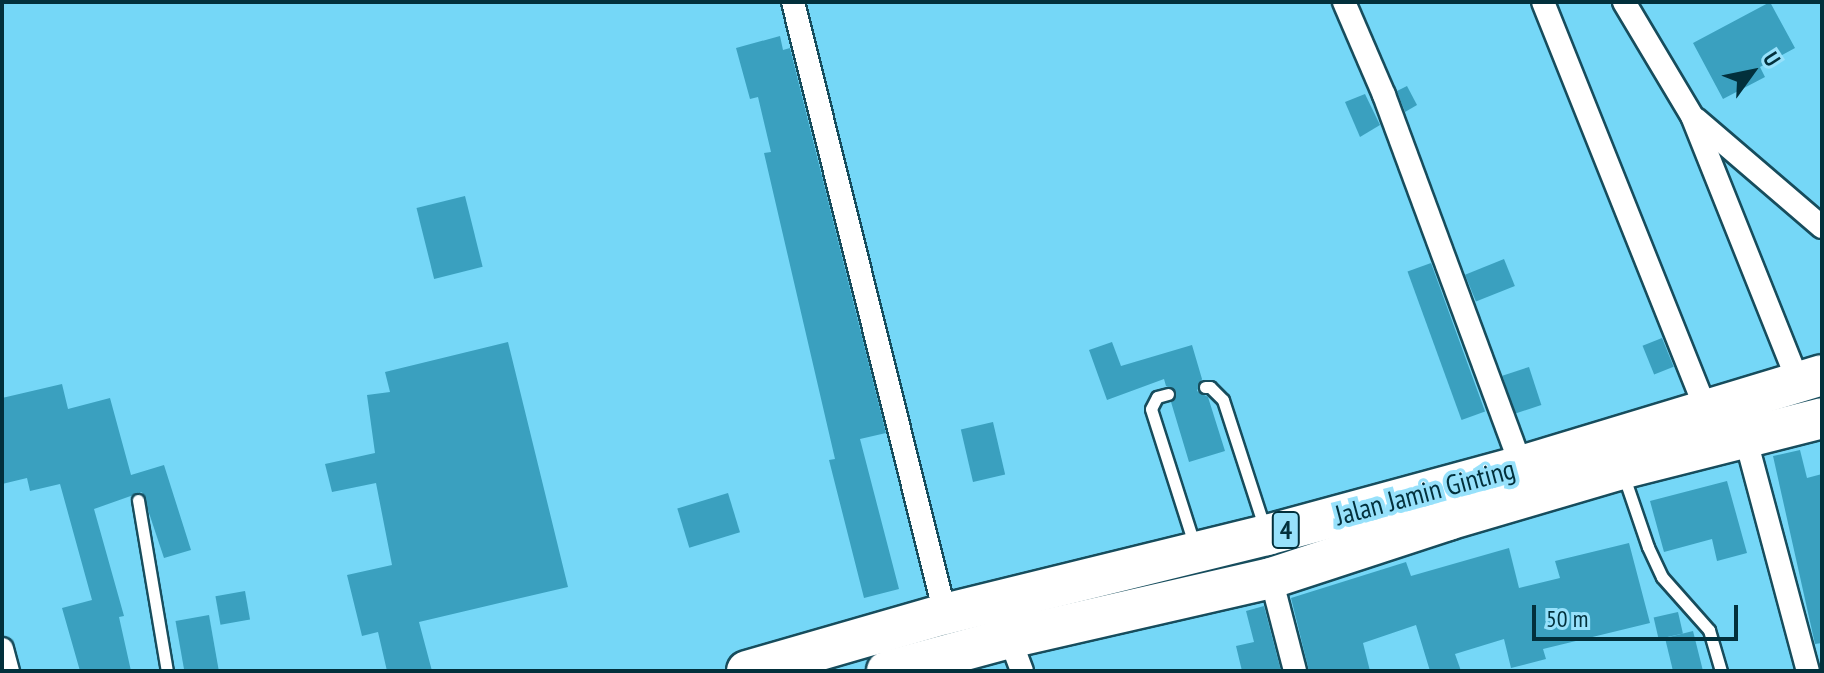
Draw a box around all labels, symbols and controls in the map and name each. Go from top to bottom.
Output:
north arrow [1712,32,1792,112]
text: U [1757,47,1787,71]
street label: Jalan Jamin Ginting [1331,452,1519,532]
road number: 4 [1270,508,1302,552]
scale bar [1536,589,1742,639]
text: 50 m [1546,603,1588,634]

